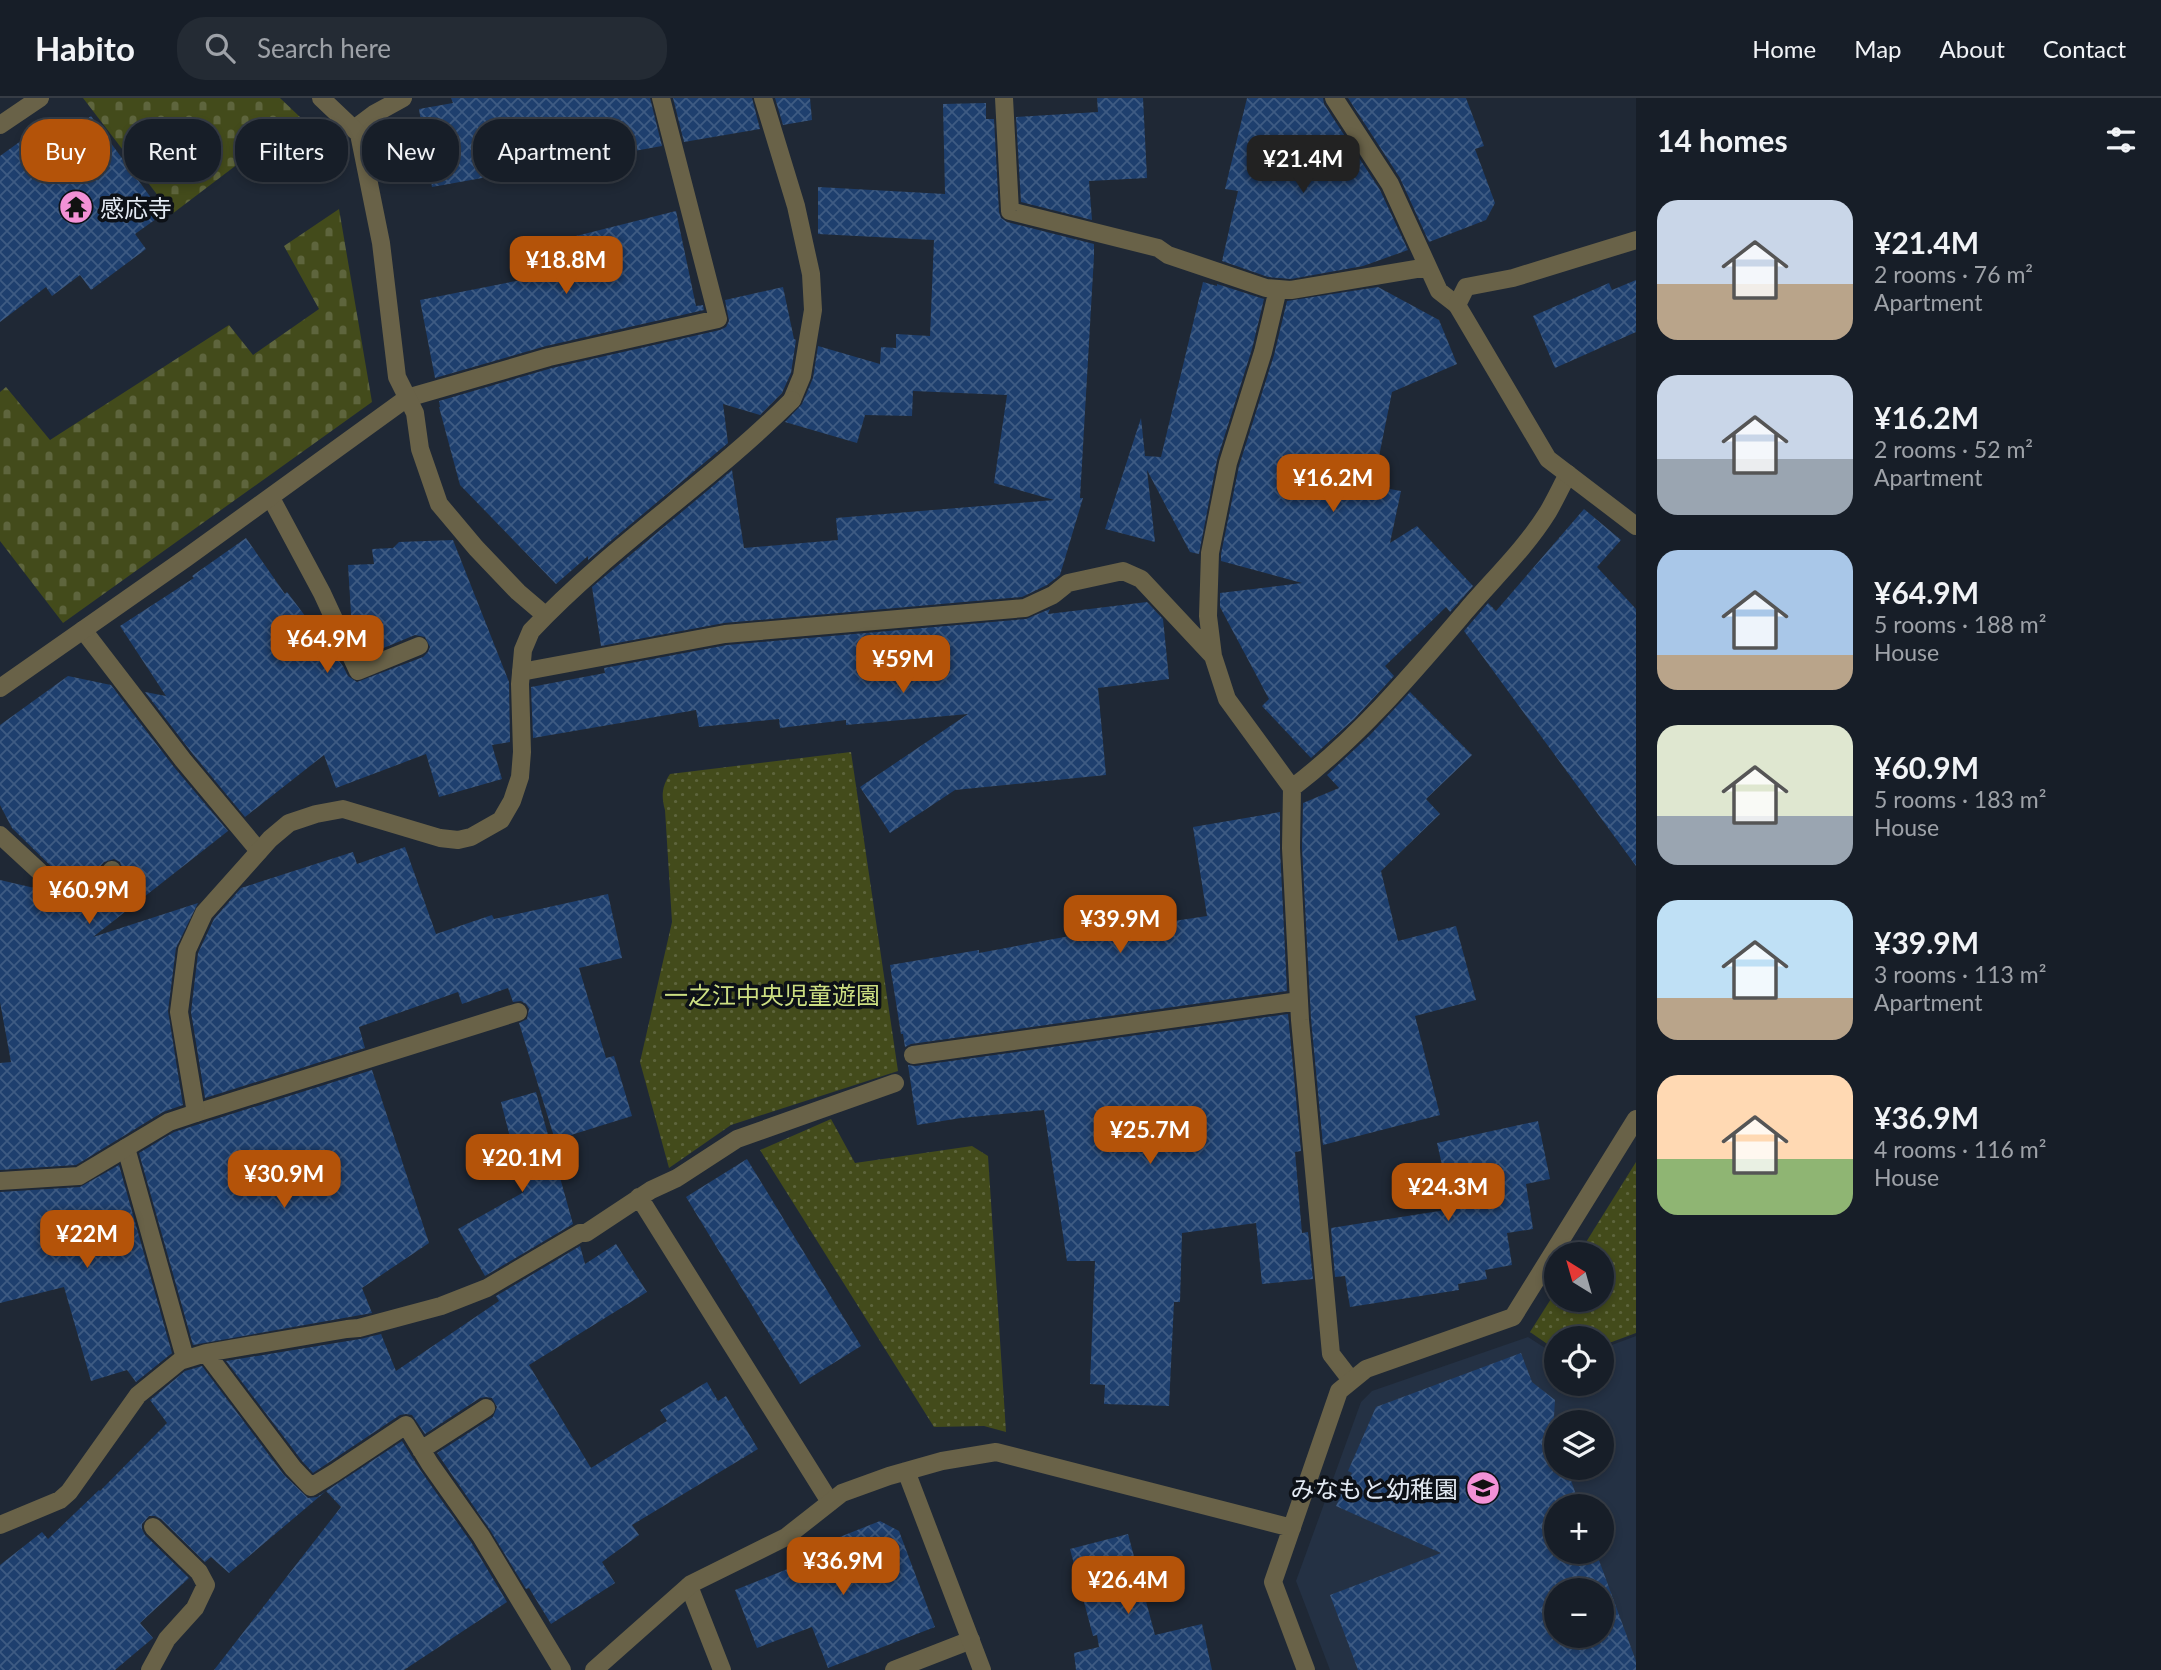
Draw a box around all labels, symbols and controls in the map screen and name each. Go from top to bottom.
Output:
search box [177,17,667,80]
text: Habito [35,28,135,68]
icon: search [201,29,239,67]
text: Search here [257,32,391,64]
text: Home [1752,34,1816,63]
text: Map [1854,34,1902,63]
text: About [1940,34,2005,63]
text: Contact [2043,34,2126,63]
chip: Buy [21,119,110,182]
chip: Rent [124,119,221,182]
chip: Filters [235,119,348,182]
chip: New [362,119,459,182]
chip: Apartment [473,119,635,182]
icon: filters [2102,121,2140,159]
text: 14 homes [1657,122,1788,158]
pin: ¥21.4M [1246,136,1360,195]
text: ¥21.4M [1263,144,1343,172]
temple icon: 感応寺 [57,188,95,226]
place label: 感応寺 [100,193,172,222]
text: ¥21.4M [1874,224,1979,260]
icon: home [1713,228,1797,312]
pin: ¥18.8M [509,236,623,296]
text: ¥18.8M [526,245,606,273]
text: 2 rooms · 76 m² [1874,260,2033,288]
text: Apartment [1874,288,1982,316]
text: ¥16.2M [1874,399,1979,435]
icon: home [1713,403,1797,487]
text: 2 rooms · 52 m² [1874,435,2033,463]
pin: ¥16.2M [1276,454,1390,514]
text: ¥16.2M [1293,463,1373,491]
text: Apartment [1874,463,1982,491]
text: ¥64.9M [1874,574,1979,610]
icon: home [1713,578,1797,662]
text: 5 rooms · 188 m² [1874,610,2046,638]
pin: ¥64.9M [270,616,384,675]
text: ¥64.9M [287,624,367,652]
pin: ¥59M [862,636,944,695]
text: House [1874,638,1939,666]
text: ¥59M [872,644,934,672]
text: ¥60.9M [1874,749,1979,785]
icon: home [1713,753,1797,837]
text: 5 rooms · 183 m² [1874,785,2046,813]
text: House [1874,813,1939,841]
pin: ¥60.9M [32,866,146,926]
text: ¥60.9M [49,875,129,903]
pin: ¥39.9M [1063,896,1177,955]
text: ¥39.9M [1080,904,1160,932]
text: ¥39.9M [1874,924,1979,960]
icon: home [1713,928,1797,1012]
text: 3 rooms · 113 m² [1874,960,2046,988]
park label: 一之江中央児童遊園 [664,980,880,1009]
text: Apartment [1874,988,1982,1016]
text: ¥36.9M [1874,1099,1979,1135]
icon: home [1713,1103,1797,1187]
pin: ¥25.7M [1093,1107,1207,1166]
text: ¥25.7M [1110,1115,1190,1143]
pin: ¥20.1M [465,1134,579,1194]
text: 4 rooms · 116 m² [1874,1135,2046,1163]
text: ¥20.1M [482,1143,562,1171]
pin: ¥30.9M [227,1150,341,1210]
text: ¥30.9M [244,1159,324,1187]
text: House [1874,1163,1939,1191]
pin: ¥24.3M [1391,1164,1505,1223]
text: ¥24.3M [1408,1172,1488,1200]
pin: ¥22M [46,1210,128,1270]
text: ¥22M [56,1219,118,1247]
north arrow [1544,1242,1614,1312]
map controls [1544,1242,1614,1648]
button: locate [1544,1326,1614,1396]
button: layers [1544,1410,1614,1480]
school or university icon: みなもと幼稚園 [1464,1469,1502,1507]
place label: みなもと幼稚園 [1290,1474,1458,1503]
button: + [1544,1494,1614,1564]
pin: ¥36.9M [786,1538,900,1597]
text: ¥36.9M [803,1546,883,1574]
pin: ¥26.4M [1071,1556,1185,1616]
text: ¥26.4M [1088,1565,1168,1593]
button: − [1544,1578,1614,1648]

